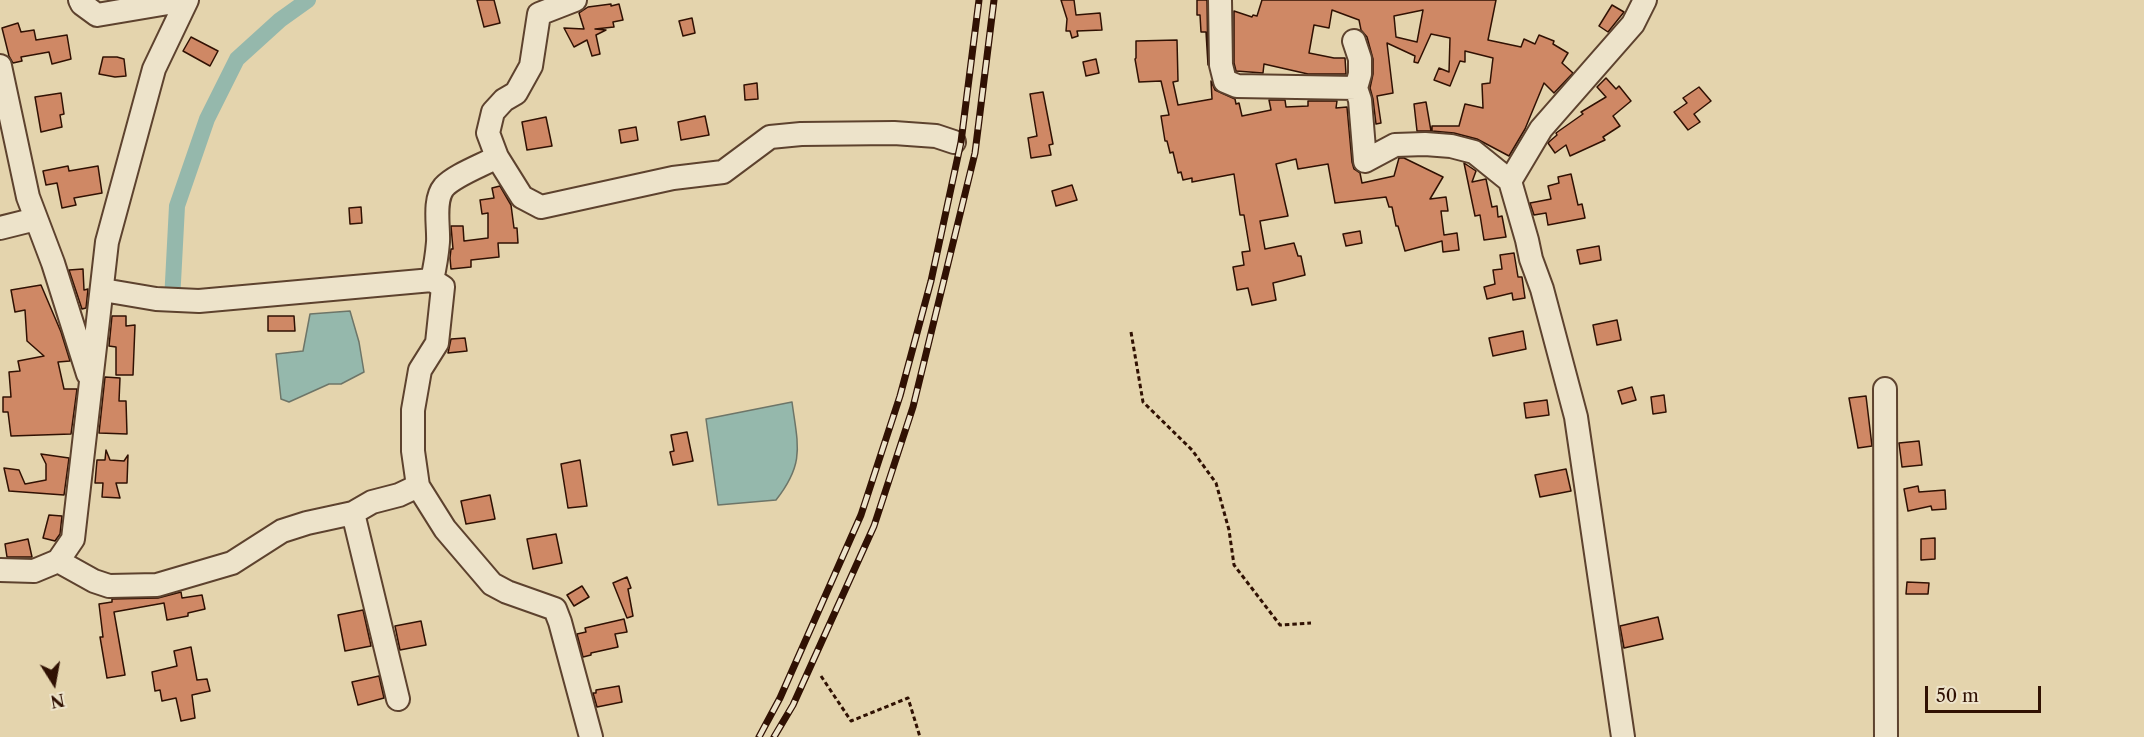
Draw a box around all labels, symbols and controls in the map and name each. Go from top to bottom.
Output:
north arrow [24,653,84,713]
scale bar [1928,674,2044,712]
text: 50 m [1936,685,1979,707]
text: N [49,690,66,712]

